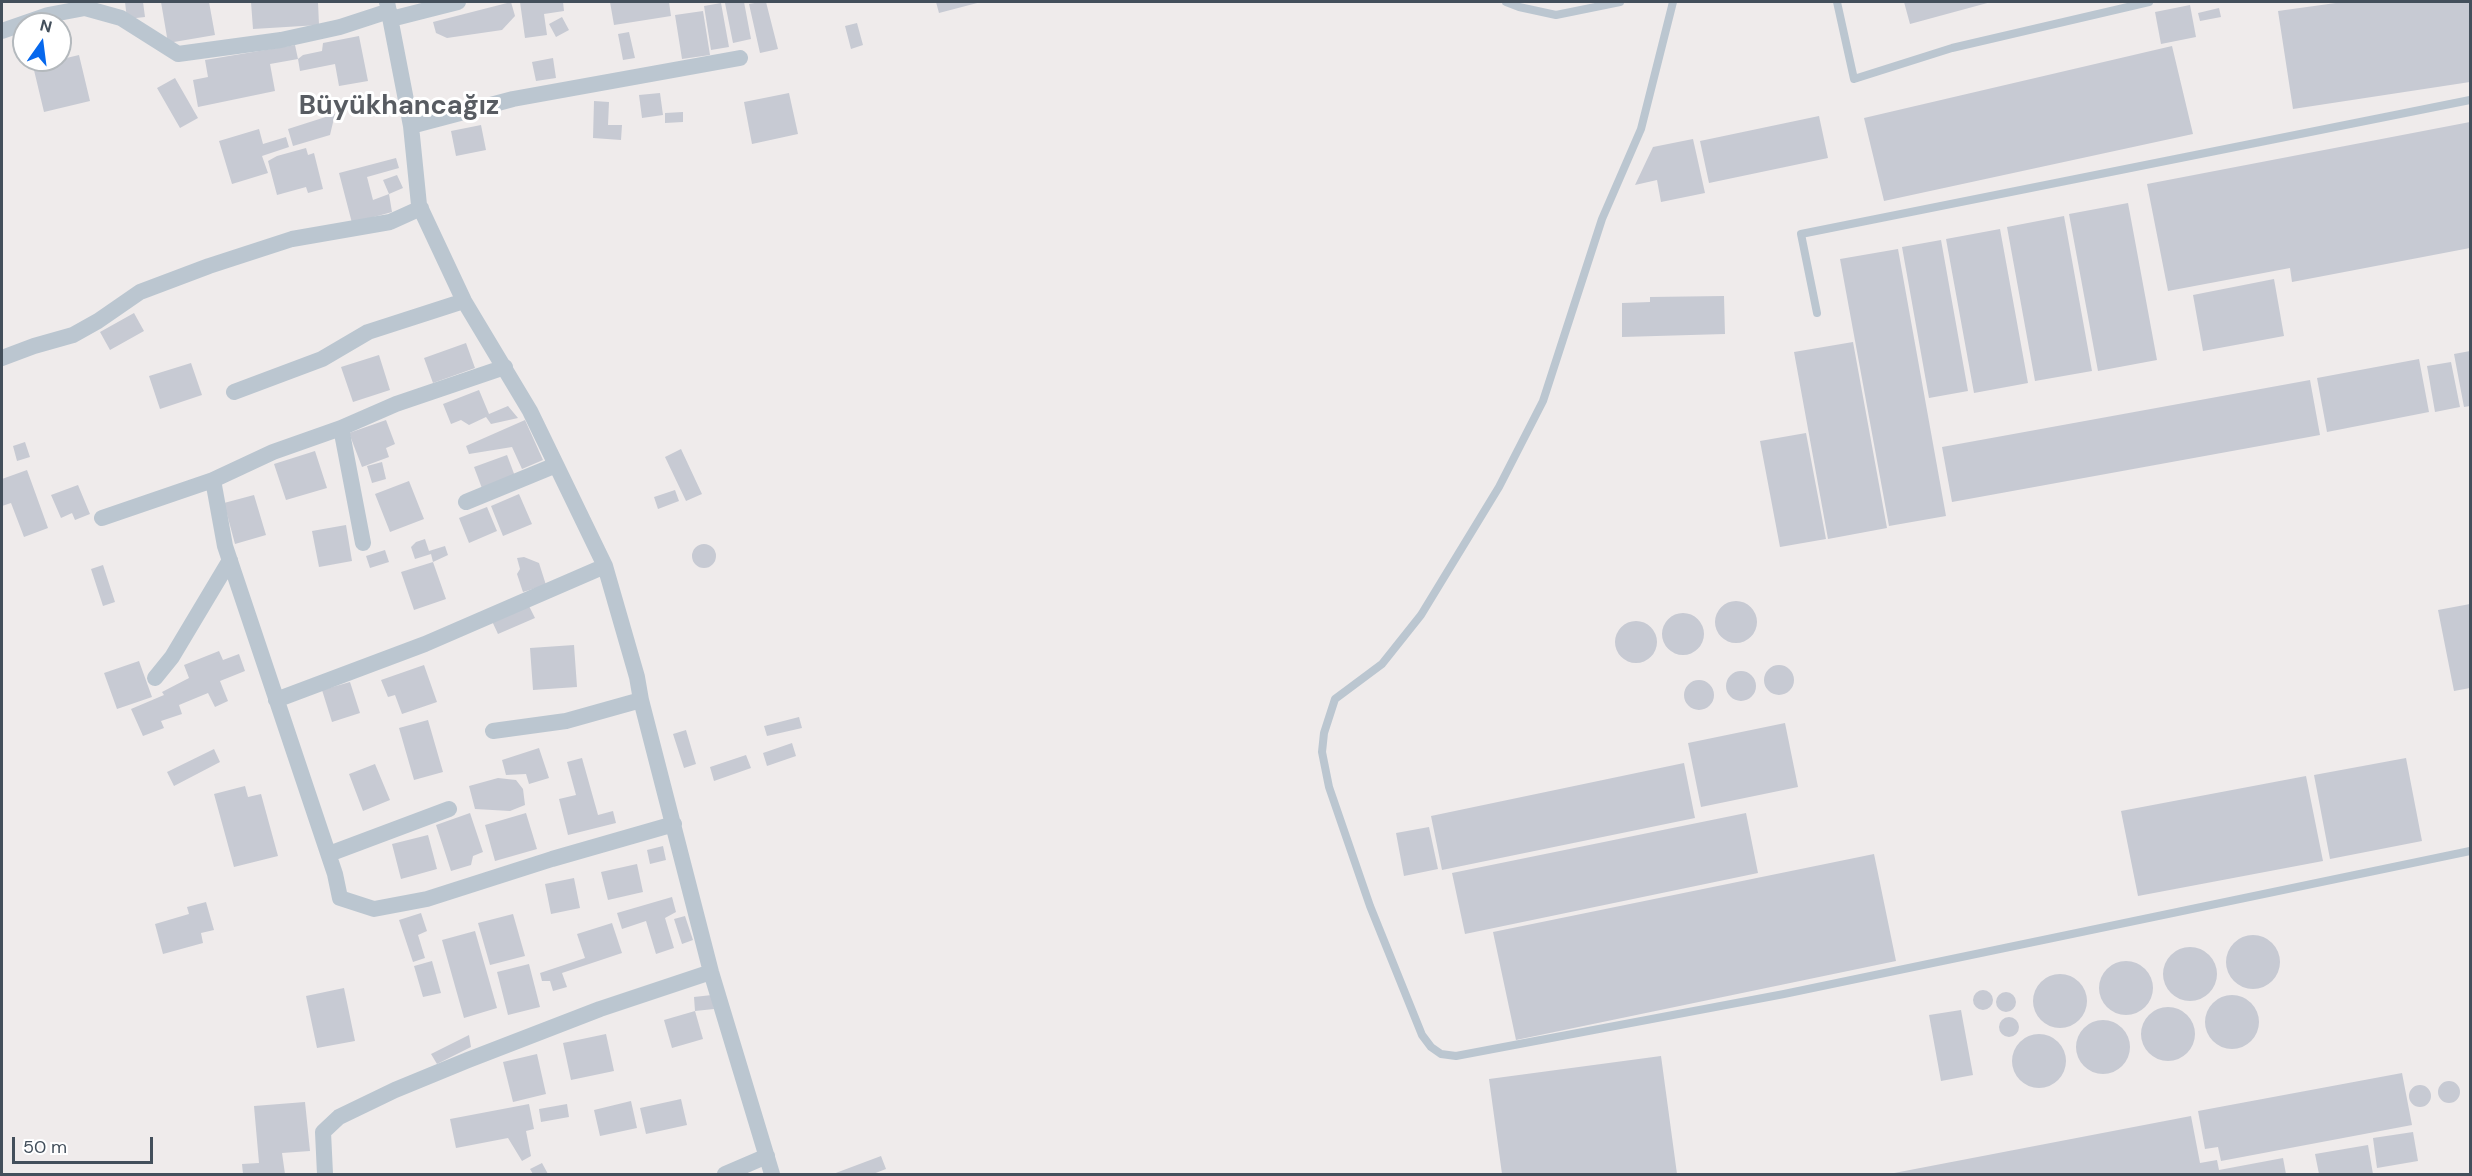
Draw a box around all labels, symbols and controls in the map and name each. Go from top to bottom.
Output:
north arrow [12,12,72,72]
text: N [38,14,54,38]
district label: Büyükhancağız [299,91,499,123]
scale bar [15,1125,156,1163]
text: 50 m [23,1135,67,1159]

